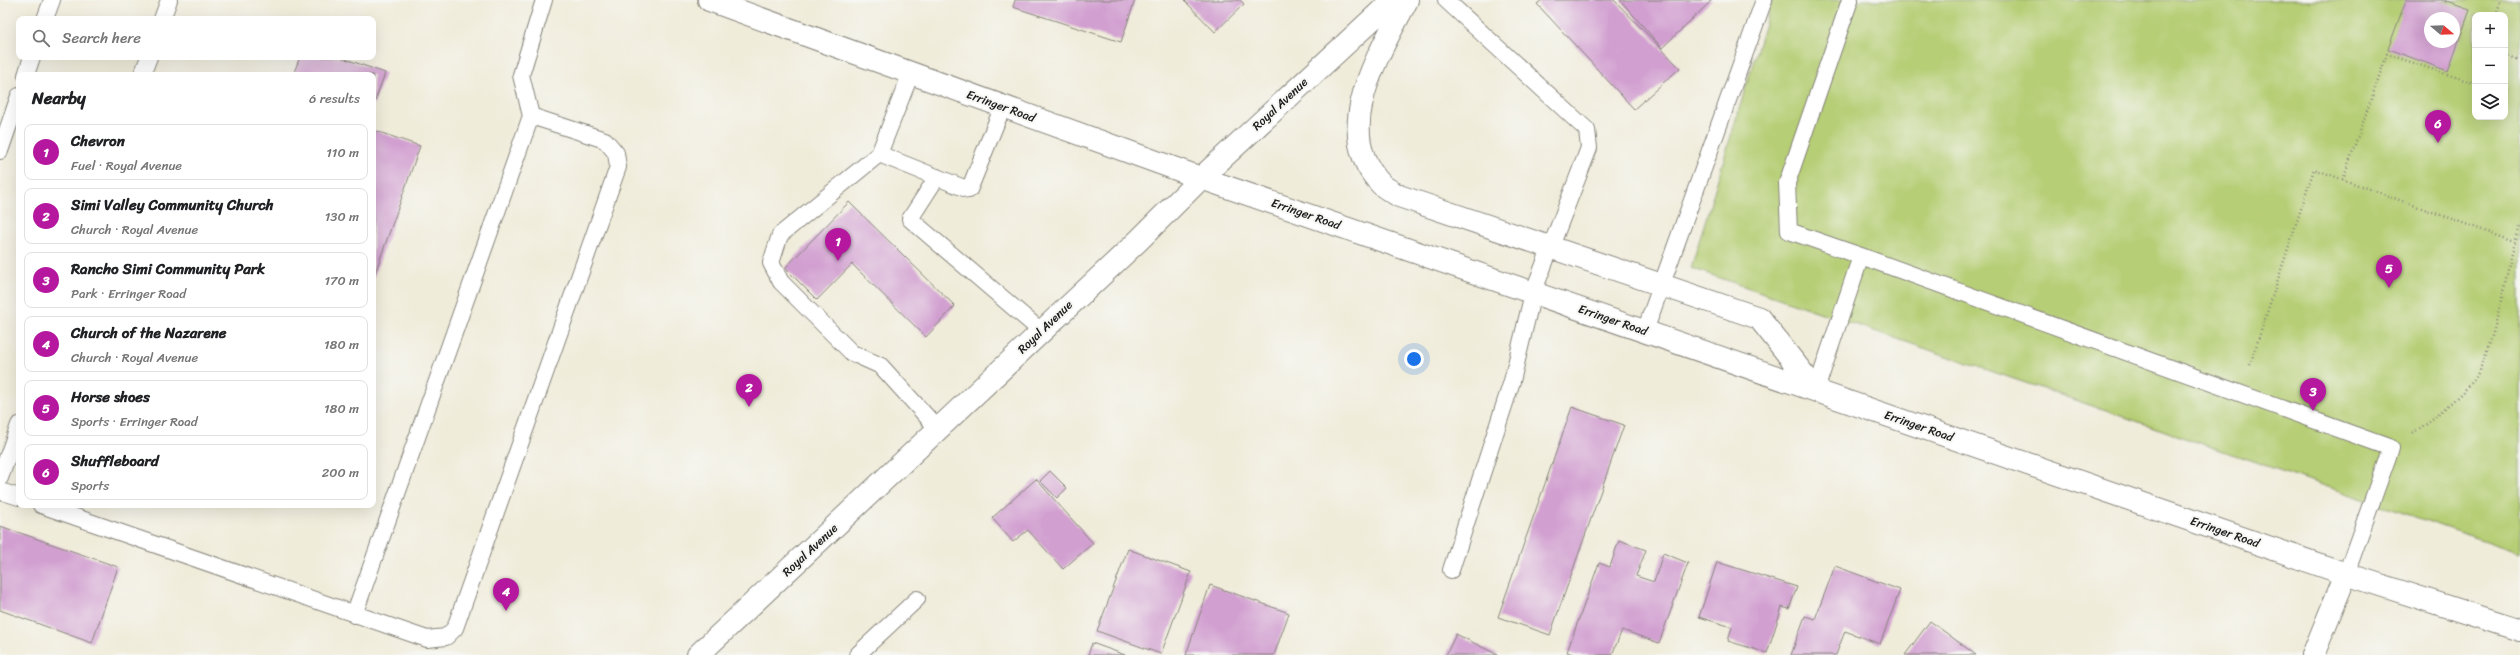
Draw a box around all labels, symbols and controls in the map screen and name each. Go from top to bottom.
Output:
north arrow [2424,12,2460,48]
map controls [2472,12,2508,120]
button: + [2472,12,2508,48]
search box [16,16,376,60]
text: Search here [62,25,141,51]
icon: search [30,27,52,49]
button: − [2472,48,2508,84]
street label: Royal Avenue [1247,72,1313,136]
text: Nearby [32,83,86,113]
street label: Erringer Road [963,83,1039,129]
button: layers [2472,84,2508,120]
text: 6 results [309,87,360,110]
pin: 6 [2425,110,2451,143]
text: Chevron [71,128,125,154]
text: 1 [43,141,49,164]
text: 110 m [326,141,359,164]
text: Fuel · Royal Avenue [71,154,182,177]
text: Simi Valley Community Church [71,192,274,218]
street label: Erringer Road [1268,192,1344,236]
text: 2 [42,205,50,228]
text: 130 m [325,205,359,228]
text: Church · Royal Avenue [71,218,198,241]
pin: 1 [825,228,851,261]
pin: 5 [2376,255,2402,288]
text: Rancho Simi Community Park [71,256,265,282]
text: 3 [42,269,50,292]
text: 170 m [324,269,359,292]
text: Park · Erringer Road [71,282,186,305]
street label: Royal Avenue [1012,295,1078,359]
street label: Erringer Road [1575,298,1651,342]
text: Church of the Nazarene [71,320,226,346]
text: 4 [42,333,50,356]
text: 180 m [324,333,359,356]
text: Church · Royal Avenue [71,346,198,369]
your location [1404,349,1424,369]
pin: 2 [736,374,762,407]
pin: 3 [2300,378,2326,411]
text: Horse shoes [71,384,150,410]
text: 5 [42,397,50,420]
text: 180 m [324,397,359,420]
street label: Erringer Road [1881,404,1957,448]
text: Sports · Erringer Road [71,410,198,433]
text: Shuffleboard [71,448,159,474]
text: 6 [42,461,50,484]
text: 200 m [322,461,359,484]
text: Sports [71,474,109,497]
street label: Erringer Road [2187,510,2263,554]
street label: Royal Avenue [777,518,843,582]
pin: 4 [493,578,519,611]

